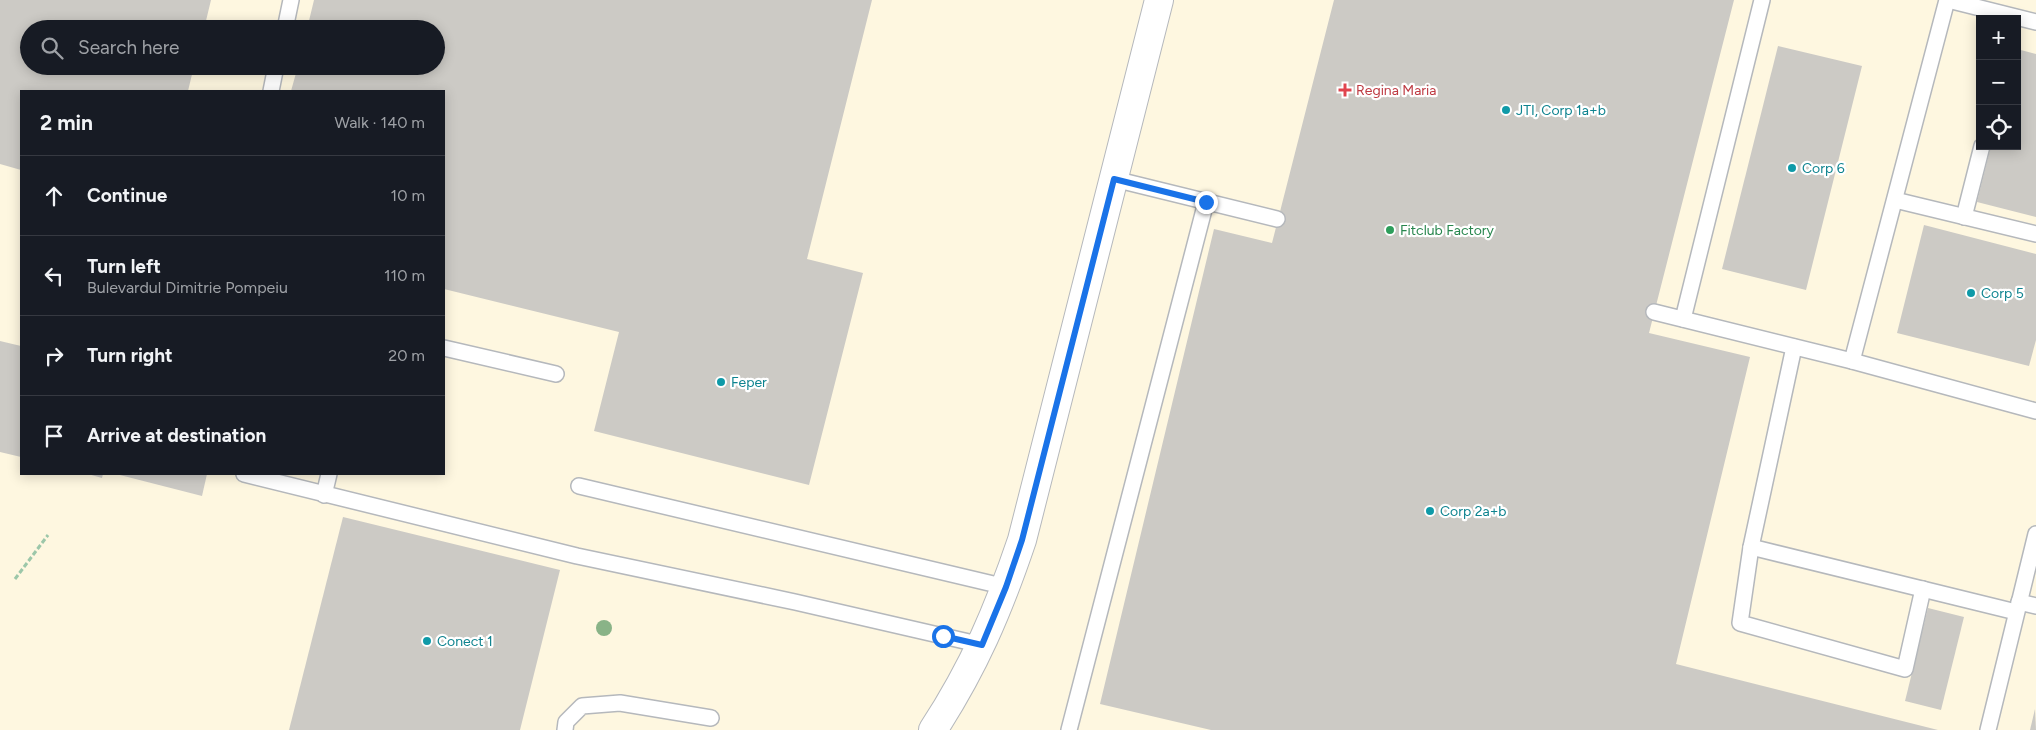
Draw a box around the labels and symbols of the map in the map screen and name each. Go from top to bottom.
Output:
place label: Regina Maria [1356,82,1436,99]
marker: Regina Maria [1338,83,1352,97]
place label: JTI, Corp 1a+b [1516,102,1606,119]
marker: JTI, Corp 1a+b [1500,104,1512,116]
place label: Corp 6 [1802,160,1845,177]
marker: Corp 6 [1786,162,1798,174]
route end [1195,191,1218,214]
place label: Fitclub Factory [1400,222,1495,239]
marker: Fitclub Factory [1384,224,1396,236]
place label: Corp 5 [1981,285,2024,302]
marker: Corp 5 [1965,287,1977,299]
place label: Feper [731,374,767,391]
marker: Feper [715,376,727,388]
place label: Corp 2a+b [1440,503,1507,520]
marker: Corp 2a+b [1424,505,1436,517]
route start [932,625,955,648]
place label: Conect 1 [437,633,493,650]
marker: Conect 1 [421,635,433,647]

